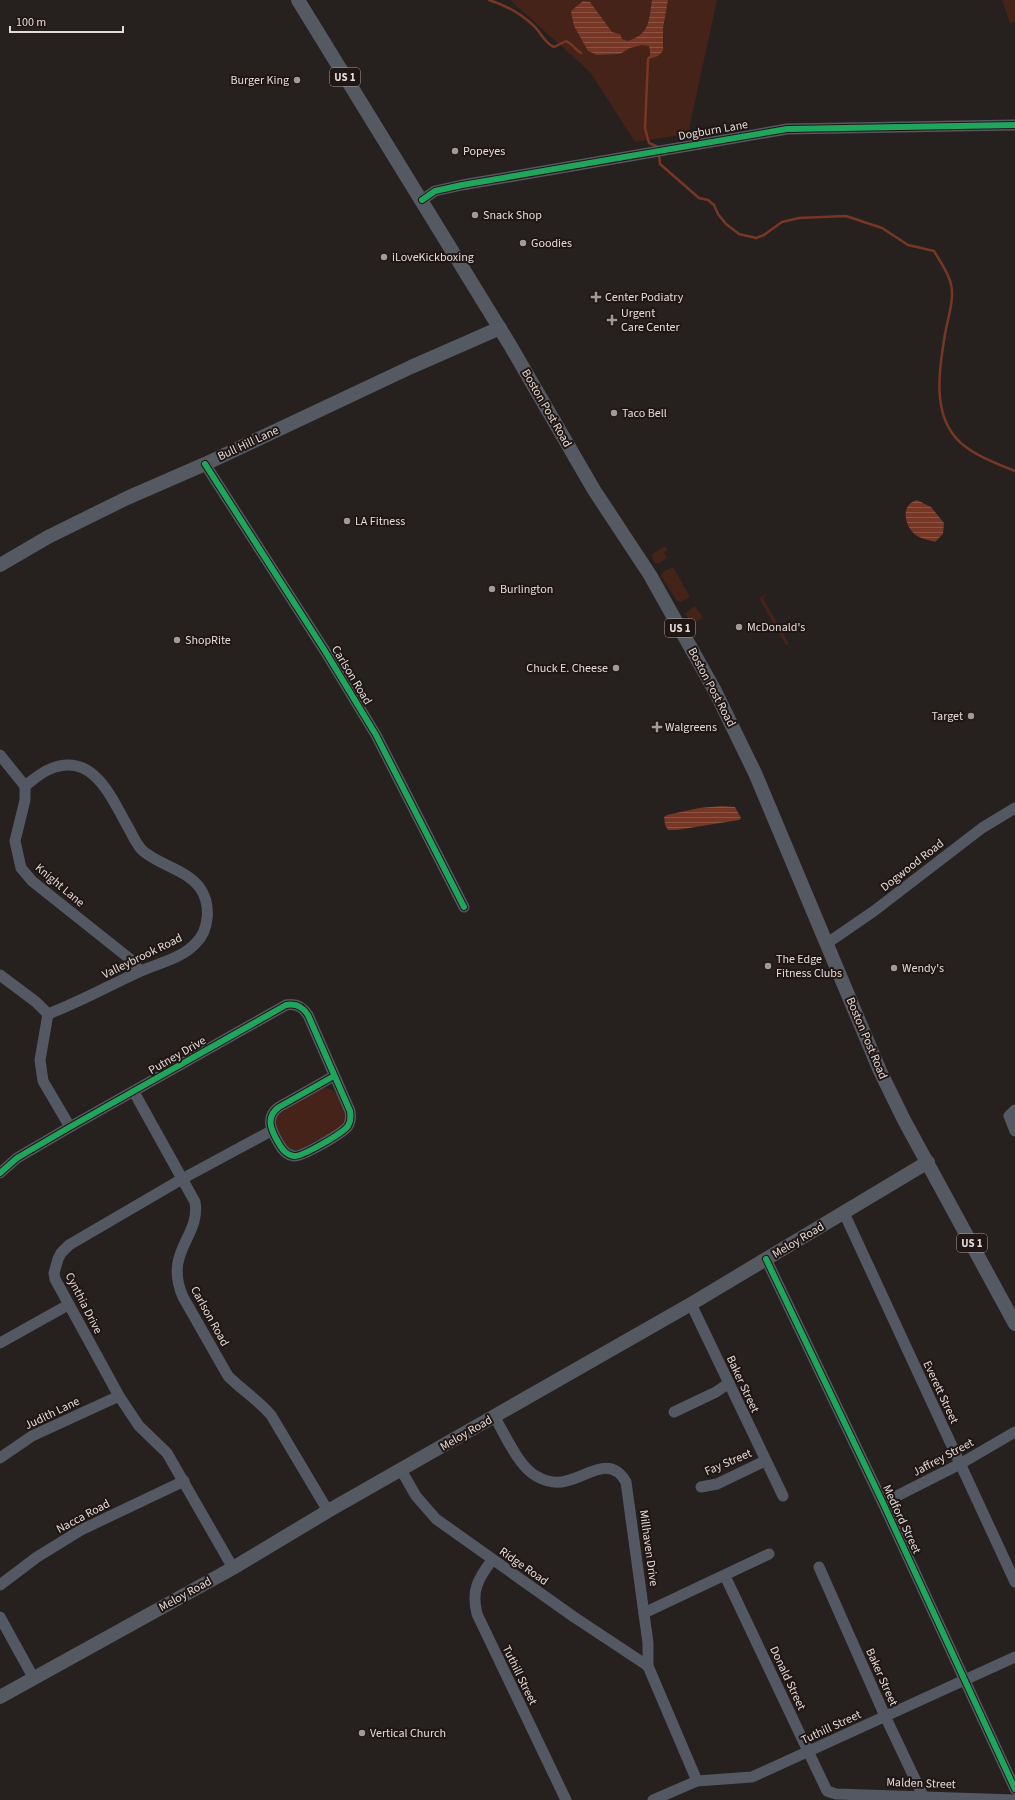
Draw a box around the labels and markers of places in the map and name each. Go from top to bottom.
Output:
place label: Burger King [230,72,289,89]
marker: Burger King [292,75,302,85]
place label: Popeyes [463,143,505,160]
marker: Popeyes [450,146,460,156]
place label: Snack Shop [483,207,542,224]
marker: Snack Shop [470,210,480,220]
place label: Goodies [531,235,572,252]
marker: Goodies [518,238,528,248]
place label: iLoveKickboxing [392,249,474,266]
marker: iLoveKickboxing [379,252,389,262]
place label: Center Podiatry [605,289,684,306]
marker: Center Podiatry [590,291,602,303]
place label: Urgent Care Center [621,305,681,336]
marker: Urgent Care Center [606,314,618,326]
place label: Taco Bell [622,405,667,422]
marker: Taco Bell [609,408,619,418]
place label: LA Fitness [355,513,405,530]
marker: LA Fitness [342,516,352,526]
place label: Burlington [500,581,553,598]
marker: Burlington [487,584,497,594]
place label: McDonald's [747,619,805,636]
marker: McDonald's [734,622,744,632]
place label: ShopRite [185,632,231,649]
marker: ShopRite [172,635,182,645]
place label: Chuck E. Cheese [526,660,608,677]
marker: Chuck E. Cheese [611,663,621,673]
place label: Target [932,708,963,725]
marker: Target [966,711,976,721]
place label: Walgreens [665,719,717,736]
marker: Walgreens [652,722,662,732]
place label: The Edge Fitness Clubs [776,951,842,982]
place label: Wendy's [902,960,944,977]
marker: The Edge Fitness Clubs [763,961,773,971]
marker: Wendy's [889,963,899,973]
place label: Vertical Church [370,1725,446,1742]
marker: Vertical Church [357,1728,367,1738]

